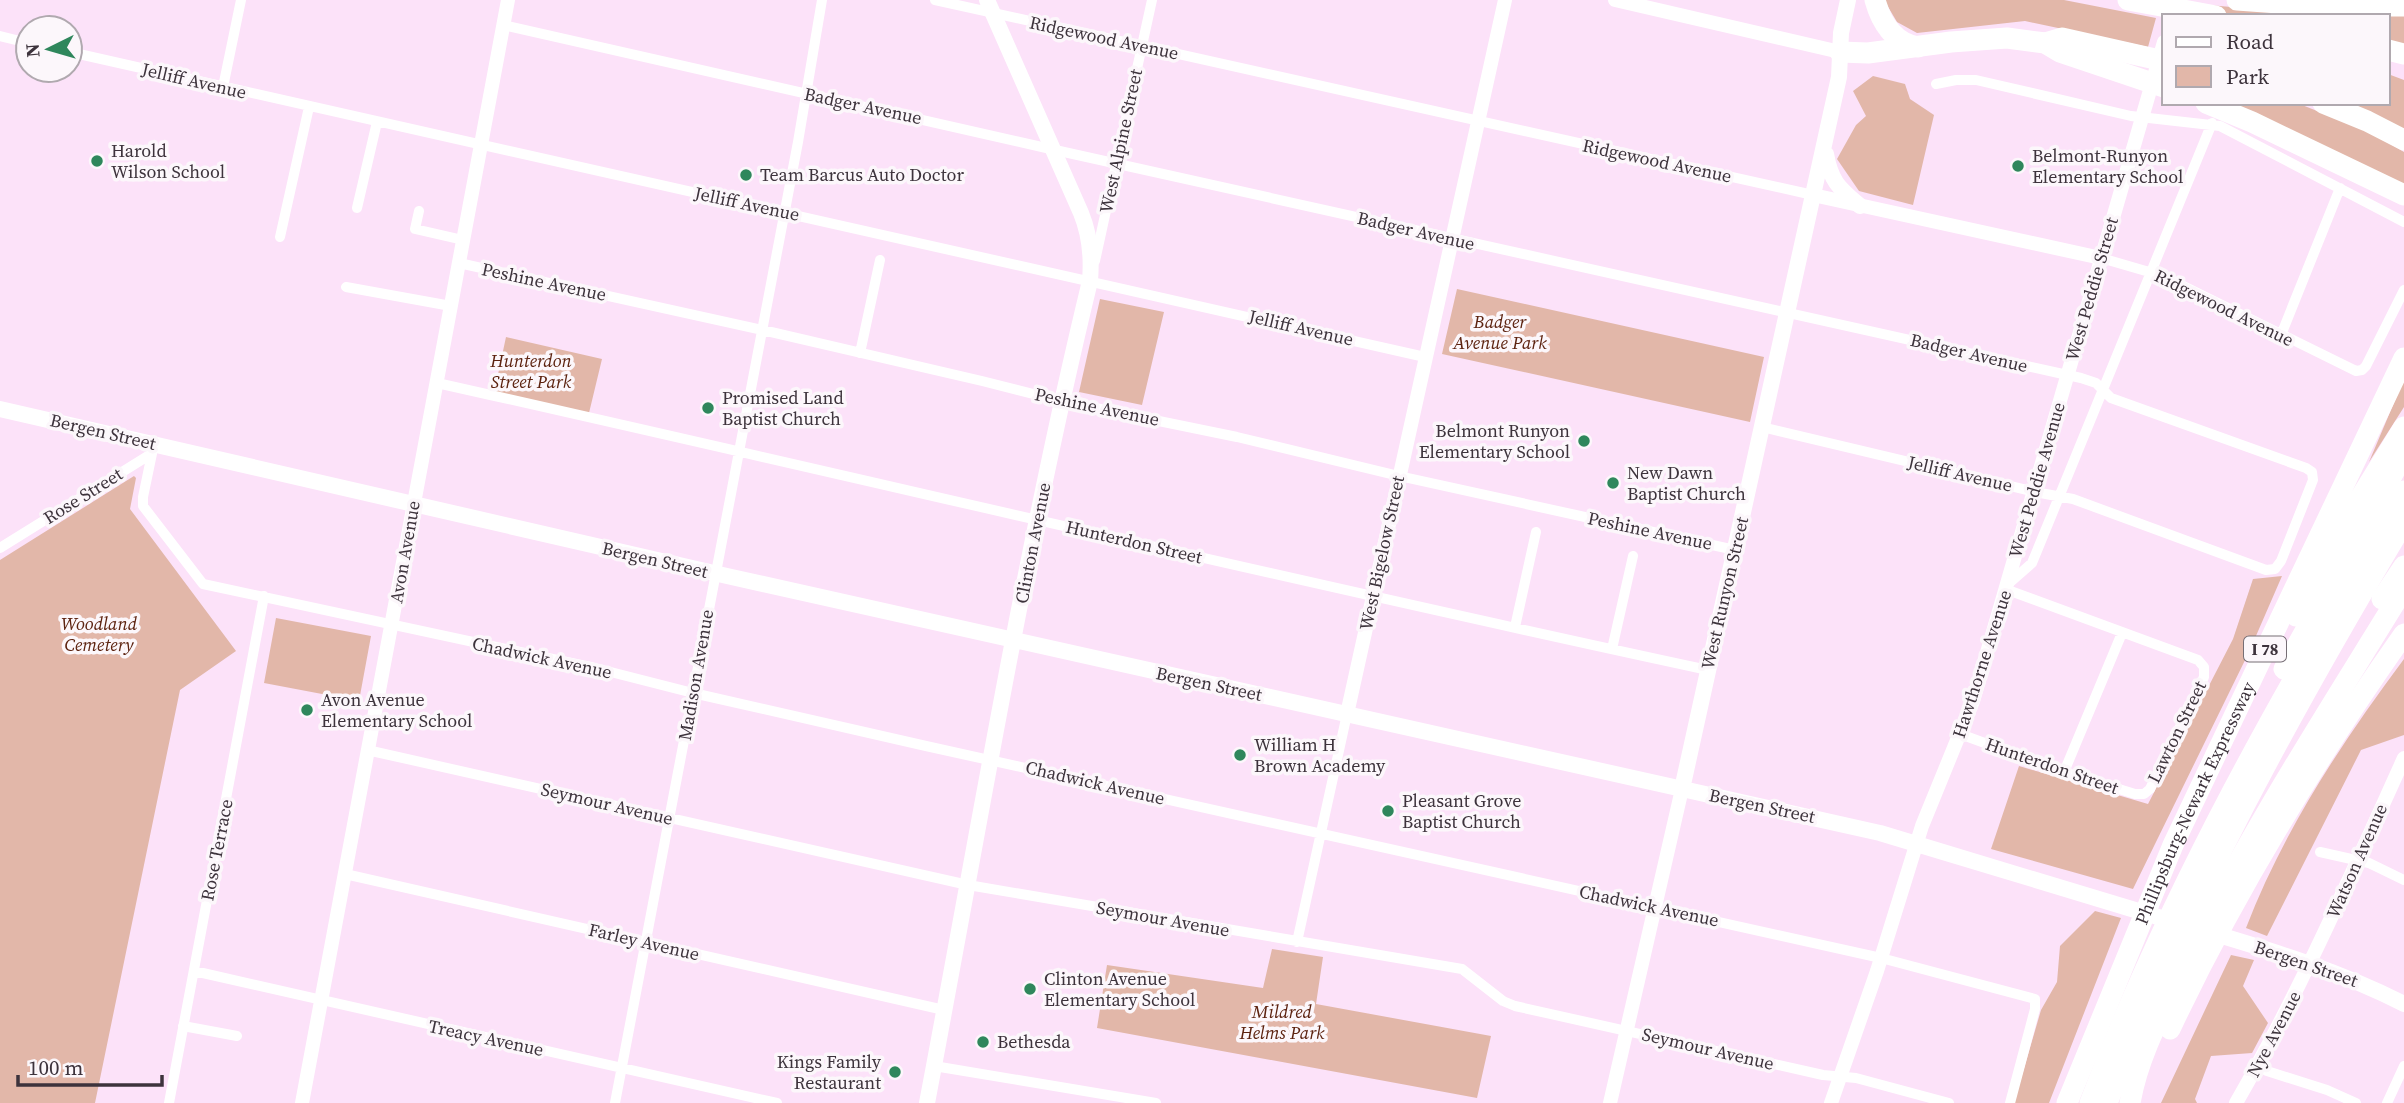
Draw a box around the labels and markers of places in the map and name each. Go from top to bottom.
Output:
place label: Harold Wilson School [111,138,225,184]
place label: Belmont-Runyon Elementary School [2032,143,2183,189]
marker: Harold Wilson School [89,153,105,169]
marker: Belmont-Runyon Elementary School [2010,158,2026,174]
place label: Team Barcus Auto Doctor [760,162,964,187]
marker: Team Barcus Auto Doctor [738,167,754,183]
place label: Promised Land Baptist Church [722,385,844,431]
marker: Promised Land Baptist Church [700,400,716,416]
place label: Belmont Runyon Elementary School [1419,418,1570,464]
marker: Belmont Runyon Elementary School [1576,433,1592,449]
place label: New Dawn Baptist Church [1627,460,1746,506]
marker: New Dawn Baptist Church [1605,475,1621,491]
place label: Avon Avenue Elementary School [321,687,472,733]
marker: Avon Avenue Elementary School [299,702,315,718]
place label: William H Brown Academy [1254,732,1386,778]
marker: William H Brown Academy [1232,747,1248,763]
place label: Pleasant Grove Baptist Church [1402,788,1521,834]
marker: Pleasant Grove Baptist Church [1380,803,1396,819]
place label: Clinton Avenue Elementary School [1044,966,1195,1012]
marker: Clinton Avenue Elementary School [1022,981,1038,997]
place label: Bethesda [997,1029,1071,1054]
marker: Bethesda [975,1034,991,1050]
place label: Kings Family Restaurant [777,1049,882,1095]
marker: Kings Family Restaurant [887,1064,903,1080]

